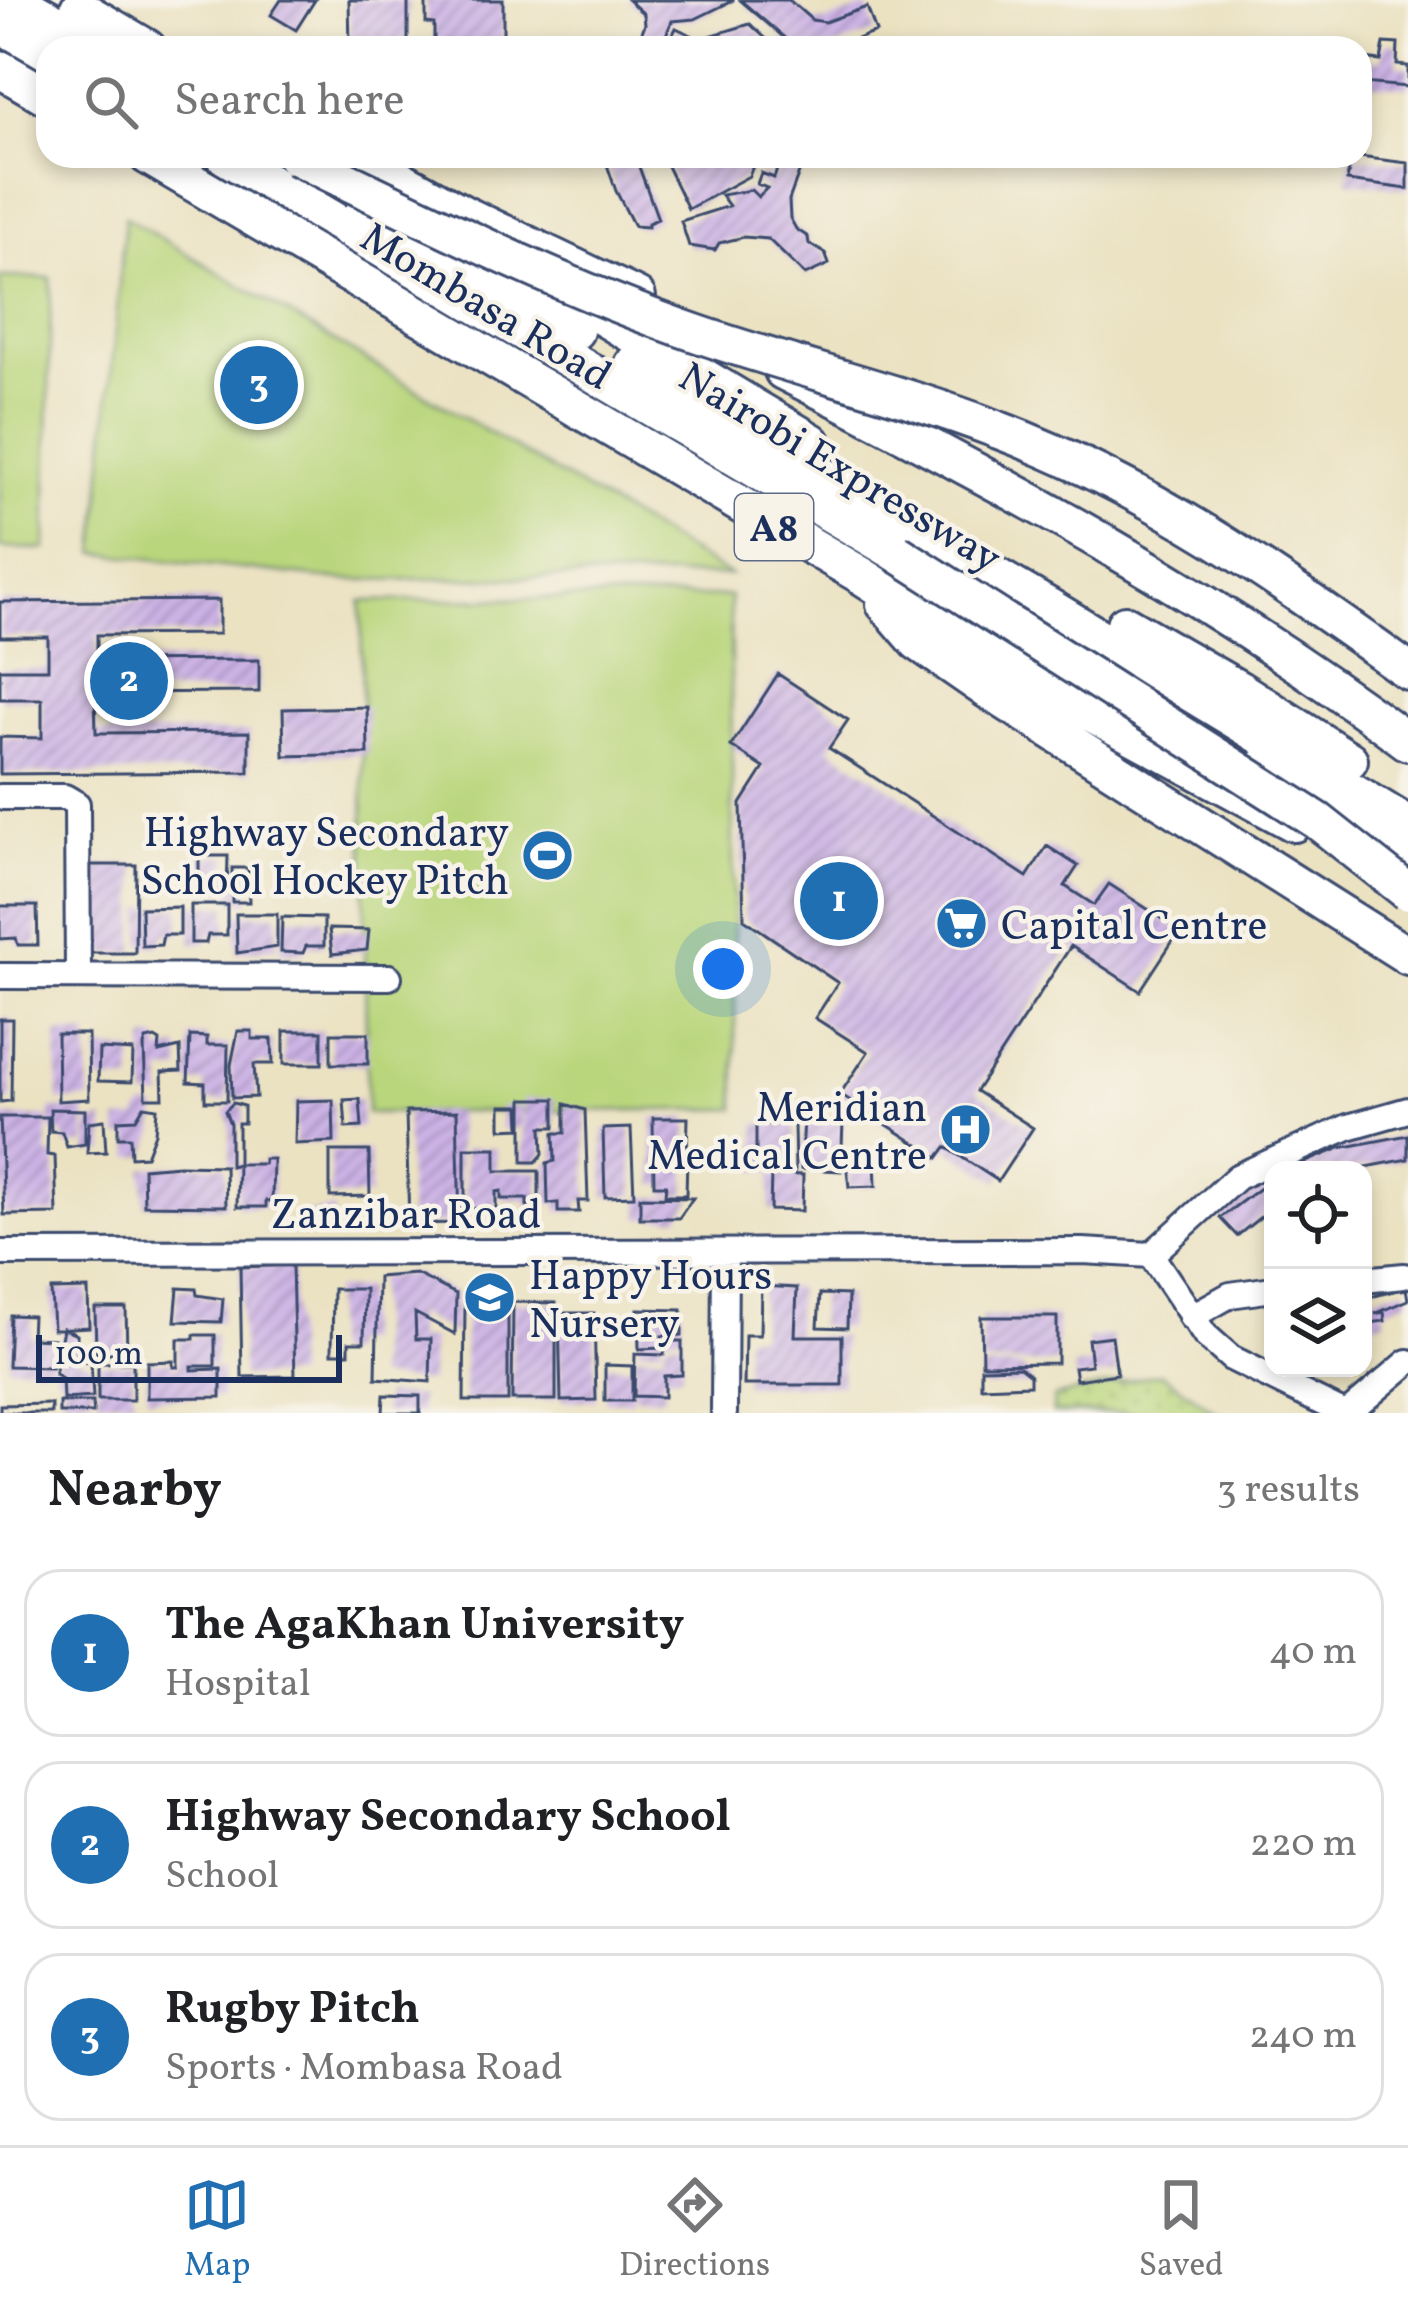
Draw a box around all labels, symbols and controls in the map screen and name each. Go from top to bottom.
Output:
search box [36,36,1372,168]
icon: search [78,69,144,135]
text: Search here [174,71,405,134]
street label: Mombasa Road [348,210,622,407]
pin: 3 [220,340,298,430]
street label: Nairobi Expressway [666,350,1011,590]
road number: A8 [735,494,813,560]
pin: 2 [90,636,168,726]
place label: Highway Secondary School Hockey Pitch [140,806,509,913]
sports icon: Highway Secondary School Hockey Pitch [520,827,576,883]
pin: 1 [800,856,878,946]
supermarket icon: Capital Centre [934,896,990,952]
place label: Capital Centre [1001,899,1267,958]
your location [693,939,753,999]
place label: Meridian Medical Centre [647,1081,927,1188]
hospital icon: Meridian Medical Centre [938,1102,994,1158]
map controls [1264,1161,1372,1377]
button: locate [1264,1161,1372,1269]
street label: Zanzibar Road [271,1188,541,1247]
place label: Happy Hours Nursery [529,1249,772,1356]
button: layers [1264,1269,1372,1377]
school or university icon: Happy Hours Nursery [462,1270,518,1326]
scale bar [36,1329,342,1382]
text: 100 m [54,1333,143,1379]
text: Nearby [48,1456,222,1527]
text: 3 results [1217,1464,1360,1518]
text: The AgaKhan University [165,1595,684,1658]
text: 1 [82,1626,98,1680]
text: 40 m [1269,1626,1357,1680]
text: Hospital [165,1658,311,1712]
text: Highway Secondary School [165,1787,731,1850]
text: 2 [80,1818,100,1872]
text: 220 m [1250,1818,1357,1872]
text: School [165,1850,279,1904]
text: Rugby Pitch [165,1979,420,2042]
text: 3 [80,2010,100,2064]
text: 240 m [1249,2010,1357,2064]
text: Sports · Mombasa Road [165,2042,563,2096]
tab: Map [184,2172,250,2290]
tab: Directions [619,2172,770,2290]
tab: Saved [1139,2172,1224,2290]

